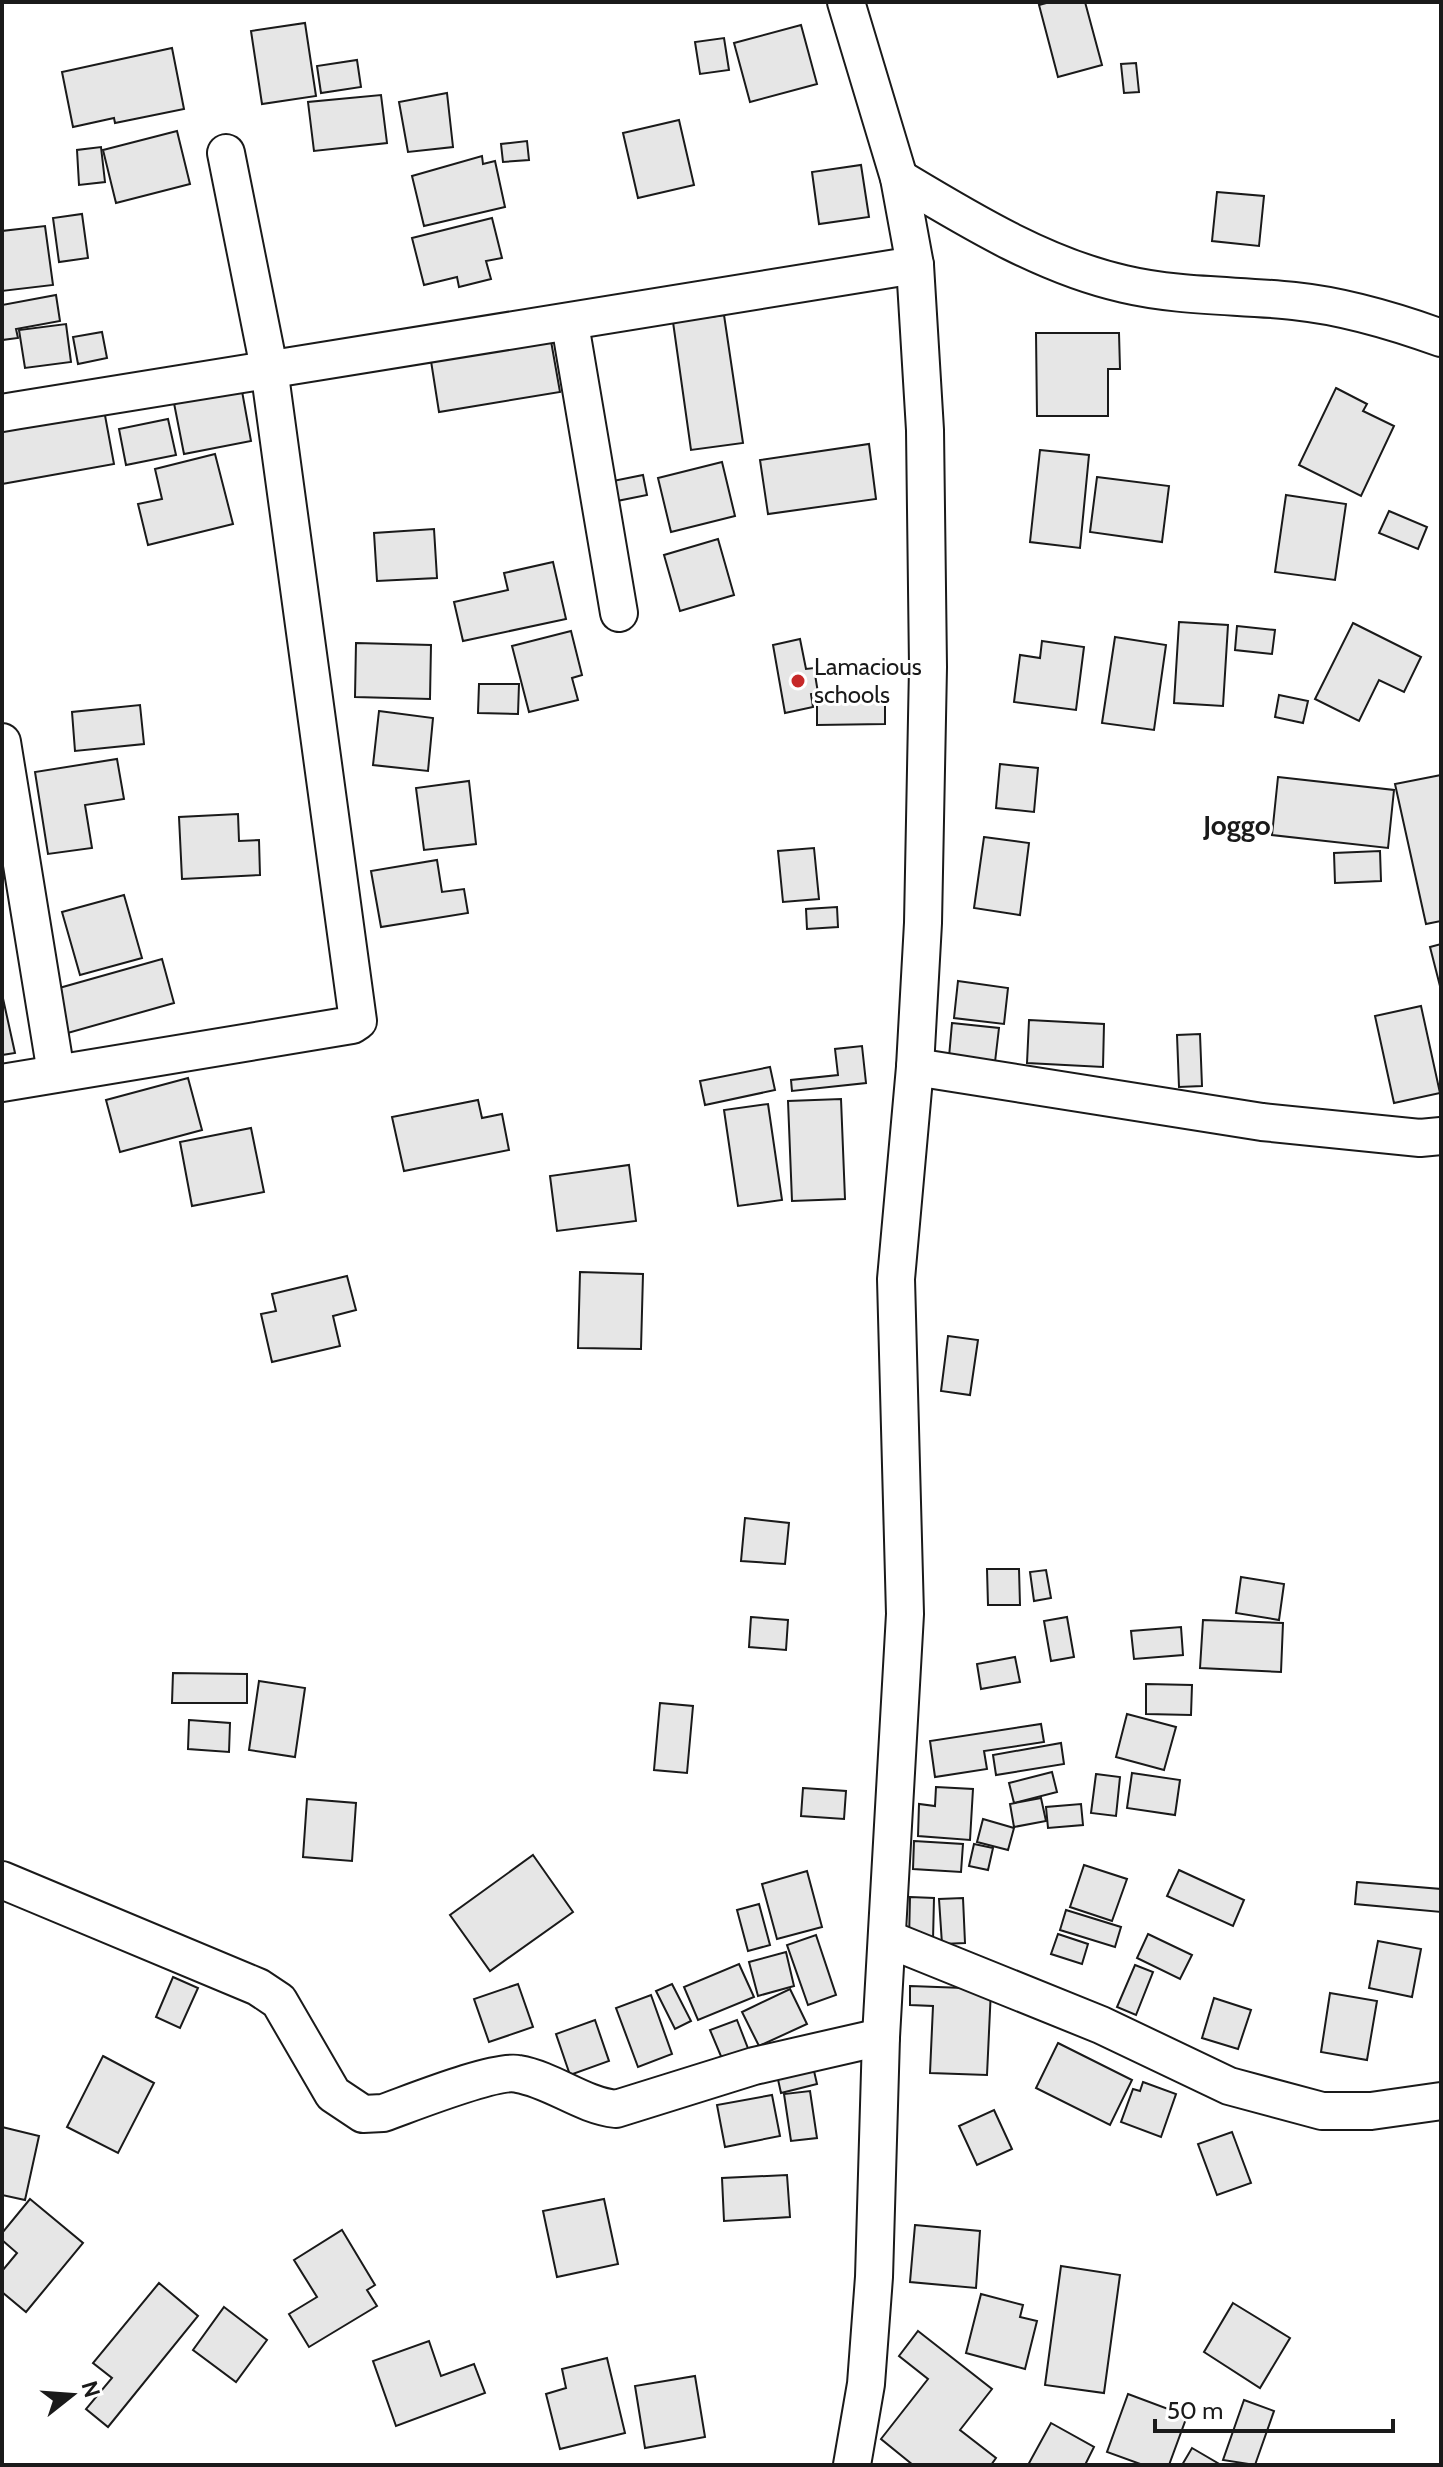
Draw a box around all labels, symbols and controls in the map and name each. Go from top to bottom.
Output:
place label: Lamacious schools [814,652,922,709]
marker: Lamacious schools [789,672,807,690]
district label: Joggo [1202,808,1271,842]
north arrow [32,2355,112,2435]
text: N [75,2378,106,2401]
scale bar [1155,2383,1393,2433]
text: 50 m [1167,2396,1223,2425]

